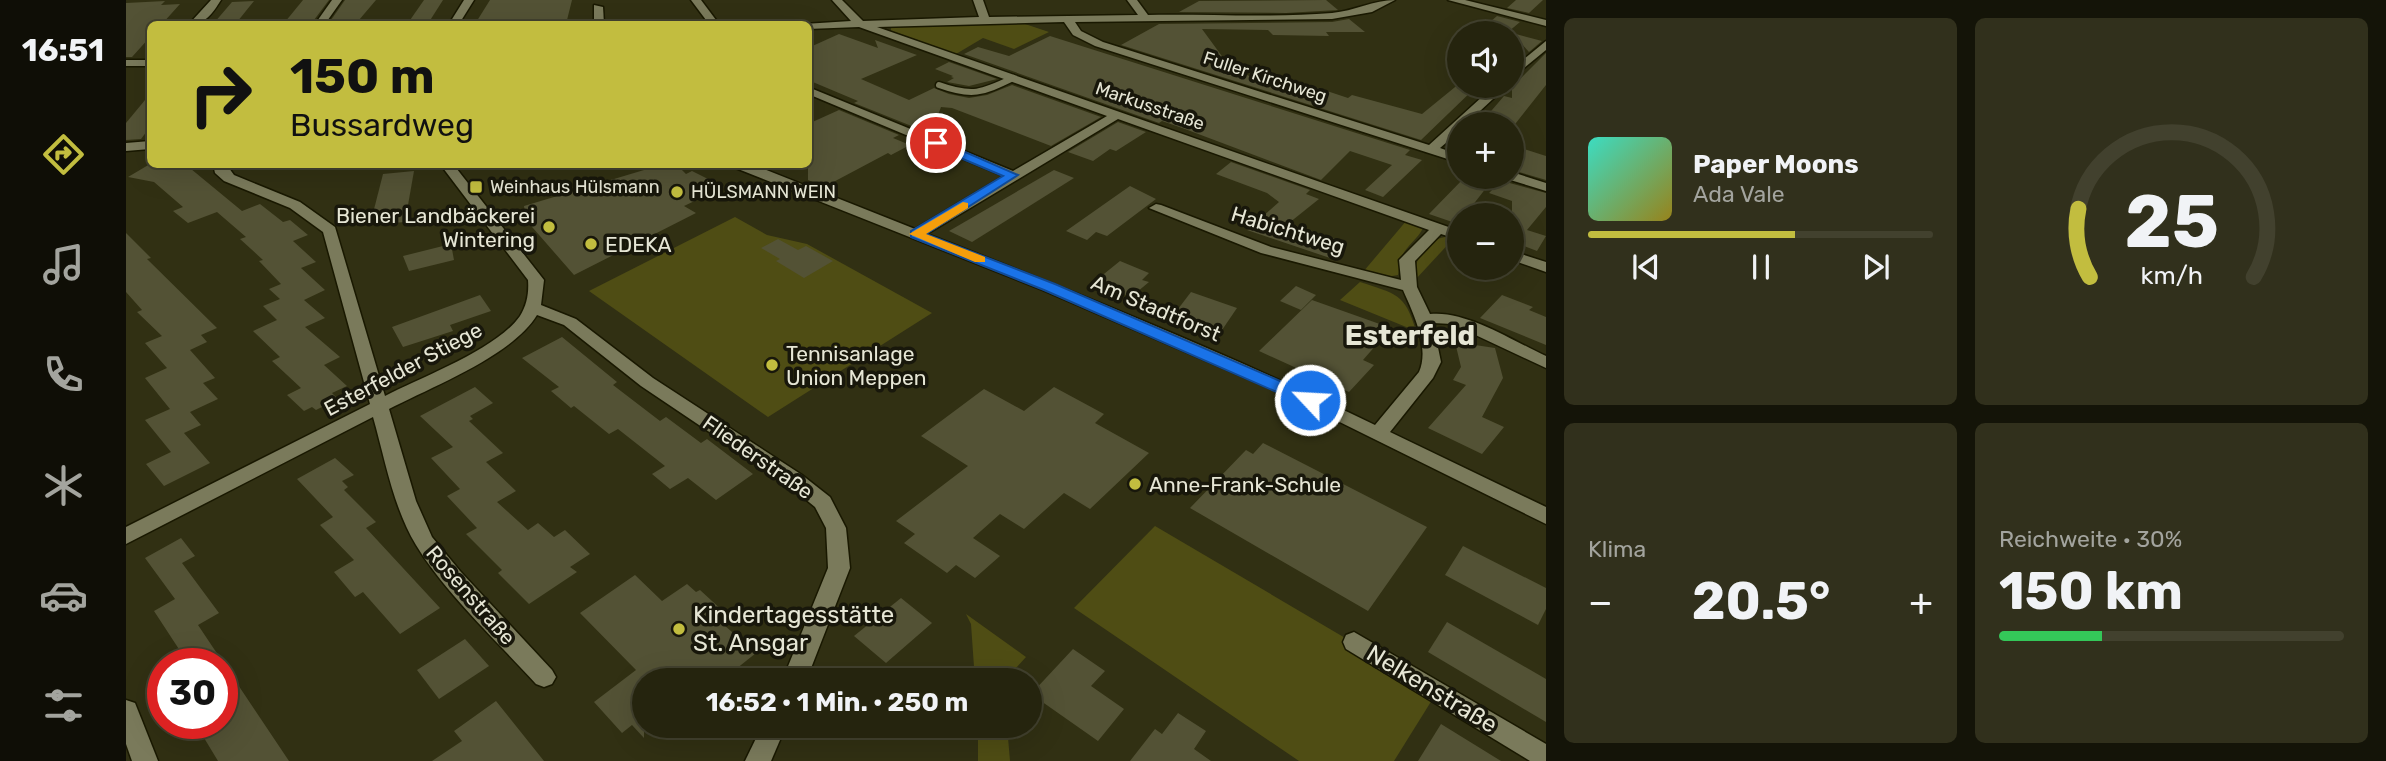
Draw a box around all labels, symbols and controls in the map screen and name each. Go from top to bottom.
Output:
map controls [1447,21,1524,280]
button: sound [1447,21,1524,98]
text: 16:51 [22,31,104,69]
text: 150 m [290,47,435,105]
street label: Fuller Kirchweg [1201,47,1329,107]
icon: right [175,49,266,140]
street label: Markusstraße [1093,77,1207,135]
text: Bussardweg [290,106,474,144]
button: + [1447,112,1524,189]
pin [906,113,966,173]
icon: arrive [917,124,955,162]
icon: directions [39,130,88,179]
text: Paper Moons [1693,149,1859,180]
place label: Weinhaus Hülsmann [490,176,660,198]
marker: Weinhaus Hülsmann [468,179,484,195]
text: Ada Vale [1693,180,1785,208]
text: 25 [2124,180,2219,266]
place label: HÜLSMANN WEIN [691,181,836,203]
marker: HÜLSMANN WEIN [669,184,685,200]
street label: Habichtweg [1228,201,1348,259]
place label: Biener Landbäckerei Wintering [336,203,535,252]
button: − [1447,203,1524,280]
marker: Biener Landbäckerei Wintering [541,219,557,235]
place label: EDEKA [605,232,672,257]
marker: EDEKA [583,236,599,252]
icon: music [39,240,88,289]
icon: previous [1627,248,1665,286]
icon: pause [1742,248,1780,286]
icon: next [1857,248,1895,286]
text: km/h [2140,261,2203,290]
street label: Am Stadtforst [1087,269,1225,347]
street label: Esterfelder Stiege [320,317,486,421]
district label: Esterfeld [1345,319,1475,352]
place label: Tennisanlage Union Meppen [786,341,926,390]
icon: phone [39,350,88,399]
marker: Tennisanlage Union Meppen [764,357,780,373]
position arrow [1273,363,1347,437]
street label: Fliederstraße [698,410,818,504]
icon: climate [39,461,88,510]
place label: Anne-Frank-Schule [1149,472,1341,497]
marker: Anne-Frank-Schule [1127,476,1143,492]
text: Reichweite · 30% [1999,525,2182,553]
text: Klima [1588,535,1646,563]
street label: Rosenstraße [421,540,521,650]
text: 150 km [1999,560,2183,622]
text: 20.5° [1692,570,1830,632]
icon: car [39,571,88,620]
text: − [1588,579,1613,625]
text: + [1909,579,1933,625]
place label: Kindertagesstätte St. Ansgar [693,601,894,657]
marker: Kindertagesstätte St. Ansgar [671,621,687,637]
street label: Nelkenstraße [1362,639,1502,739]
speed limit sign: 30 [147,648,238,739]
icon: filters [39,681,88,730]
text: 16:52 · 1 Min. · 250 m [706,687,968,718]

